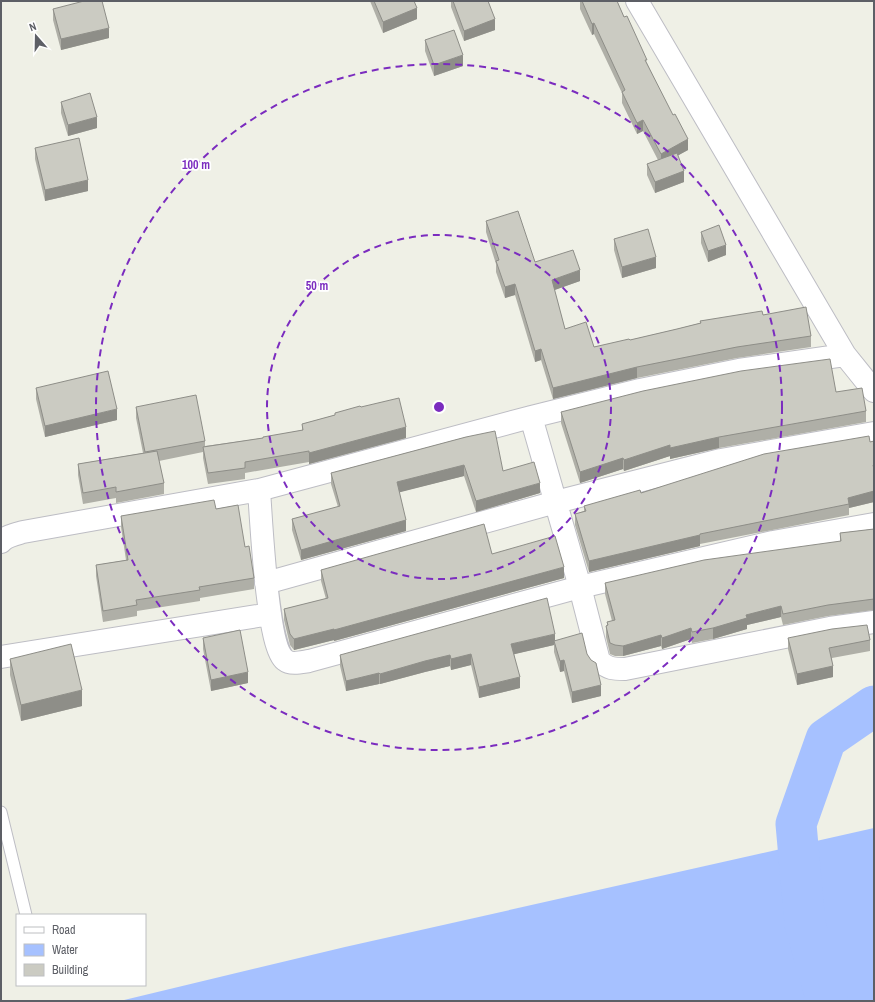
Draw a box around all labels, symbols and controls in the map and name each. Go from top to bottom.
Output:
north arrow [16,16,56,56]
text: N [27,19,38,34]
text: 100 m [182,157,210,173]
text: 50 m [306,278,328,294]
centre of rings [432,400,446,414]
legend [16,914,146,986]
text: Road [52,922,76,938]
text: Water [52,942,79,958]
text: Building [52,962,89,978]

